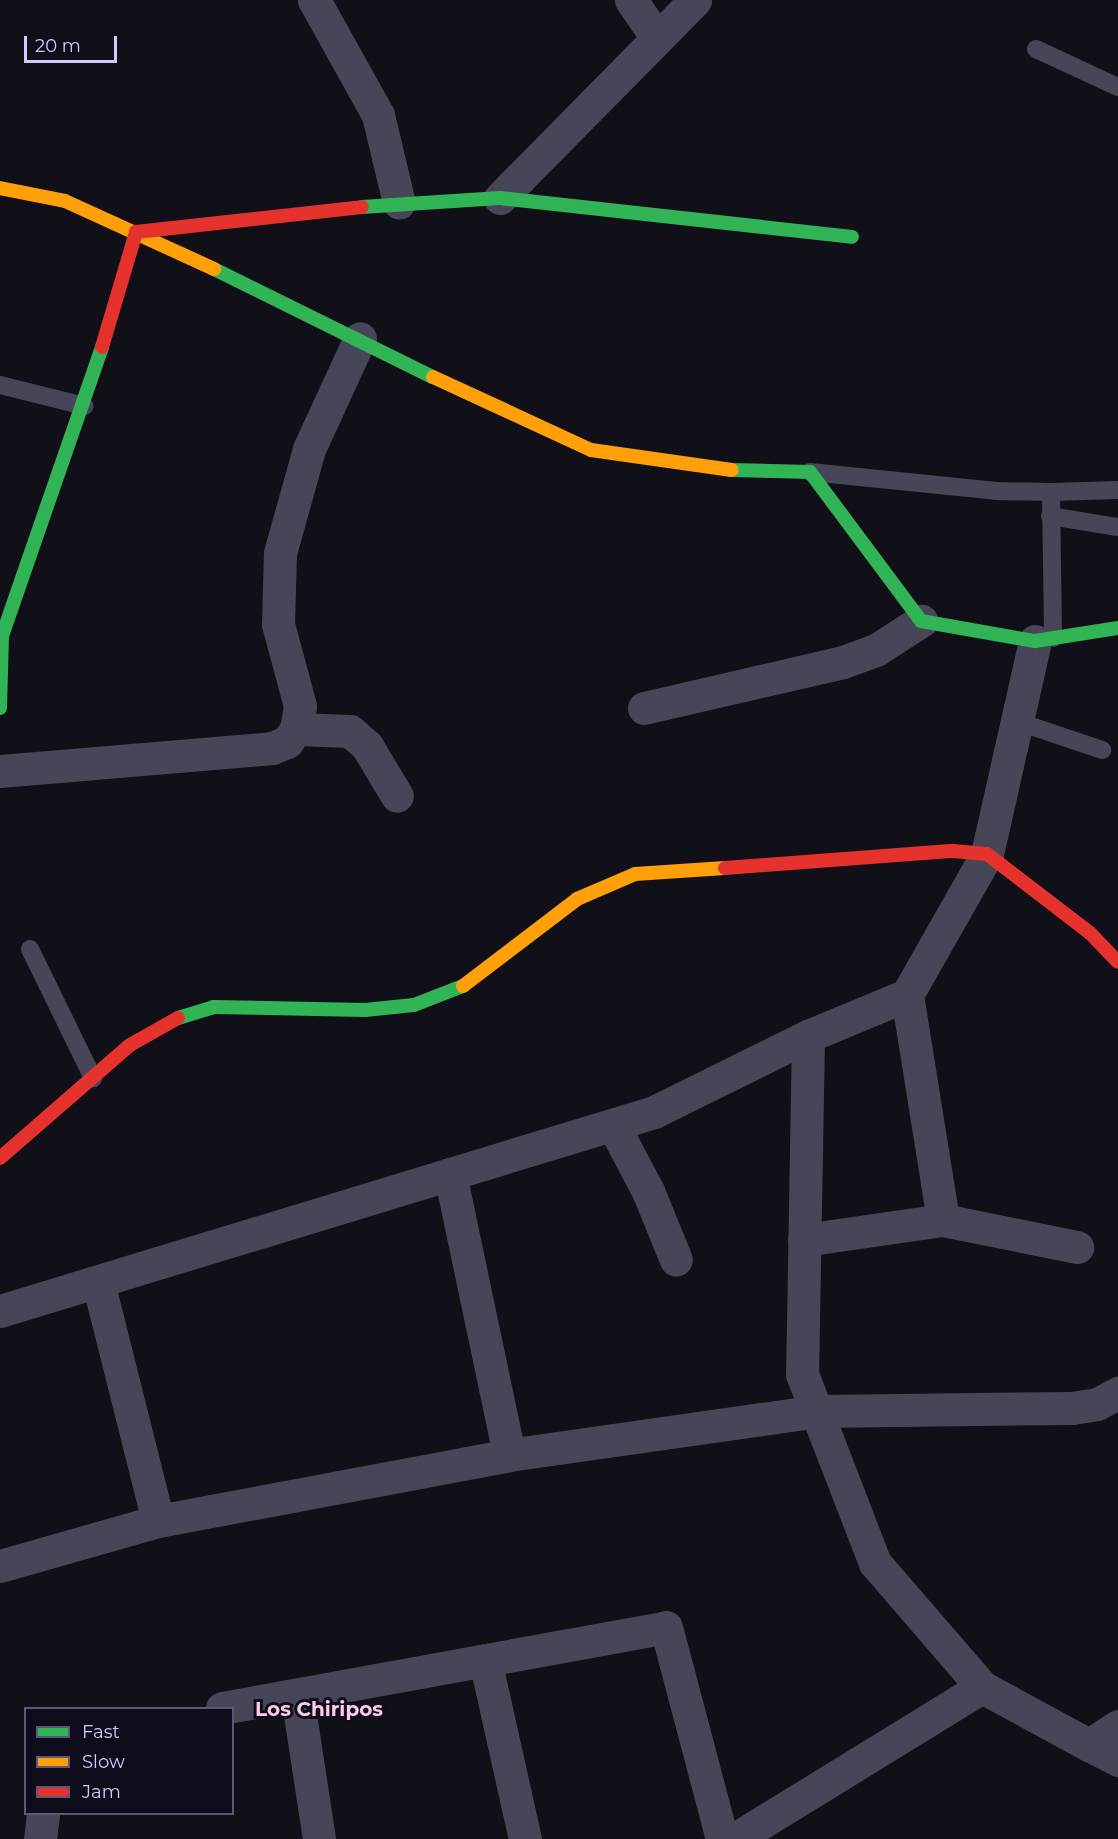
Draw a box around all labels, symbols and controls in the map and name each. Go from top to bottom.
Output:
scale bar [27,24,120,62]
text: 20 m [35,35,81,57]
district label: Los Chiripos [255,1697,383,1721]
legend [24,1707,234,1815]
text: Fast [82,1721,120,1743]
text: Slow [82,1751,125,1773]
text: Jam [82,1781,121,1803]

